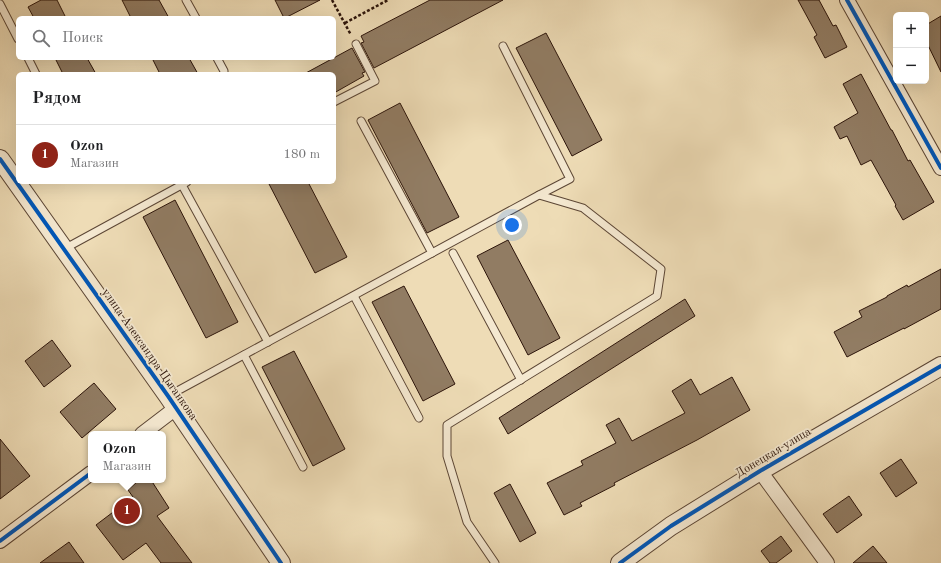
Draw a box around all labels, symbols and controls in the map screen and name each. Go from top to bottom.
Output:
map controls [893,12,929,84]
button: + [893,12,929,48]
search box [16,16,336,60]
icon: search [30,27,52,49]
text: Поиск [62,31,103,46]
button: − [893,48,929,84]
text: Рядом [32,90,81,107]
text: Ozon [70,139,103,154]
text: 1 [41,148,49,161]
text: 180 m [283,148,320,161]
text: Магазин [70,157,119,170]
your location [502,215,522,235]
street label: улица Александра Цыганкова [99,286,199,423]
street label: Донецкая улица [734,426,813,480]
popup [88,431,166,483]
text: Ozon [103,442,136,457]
text: Магазин [103,460,151,473]
pin: 1 [114,496,140,526]

